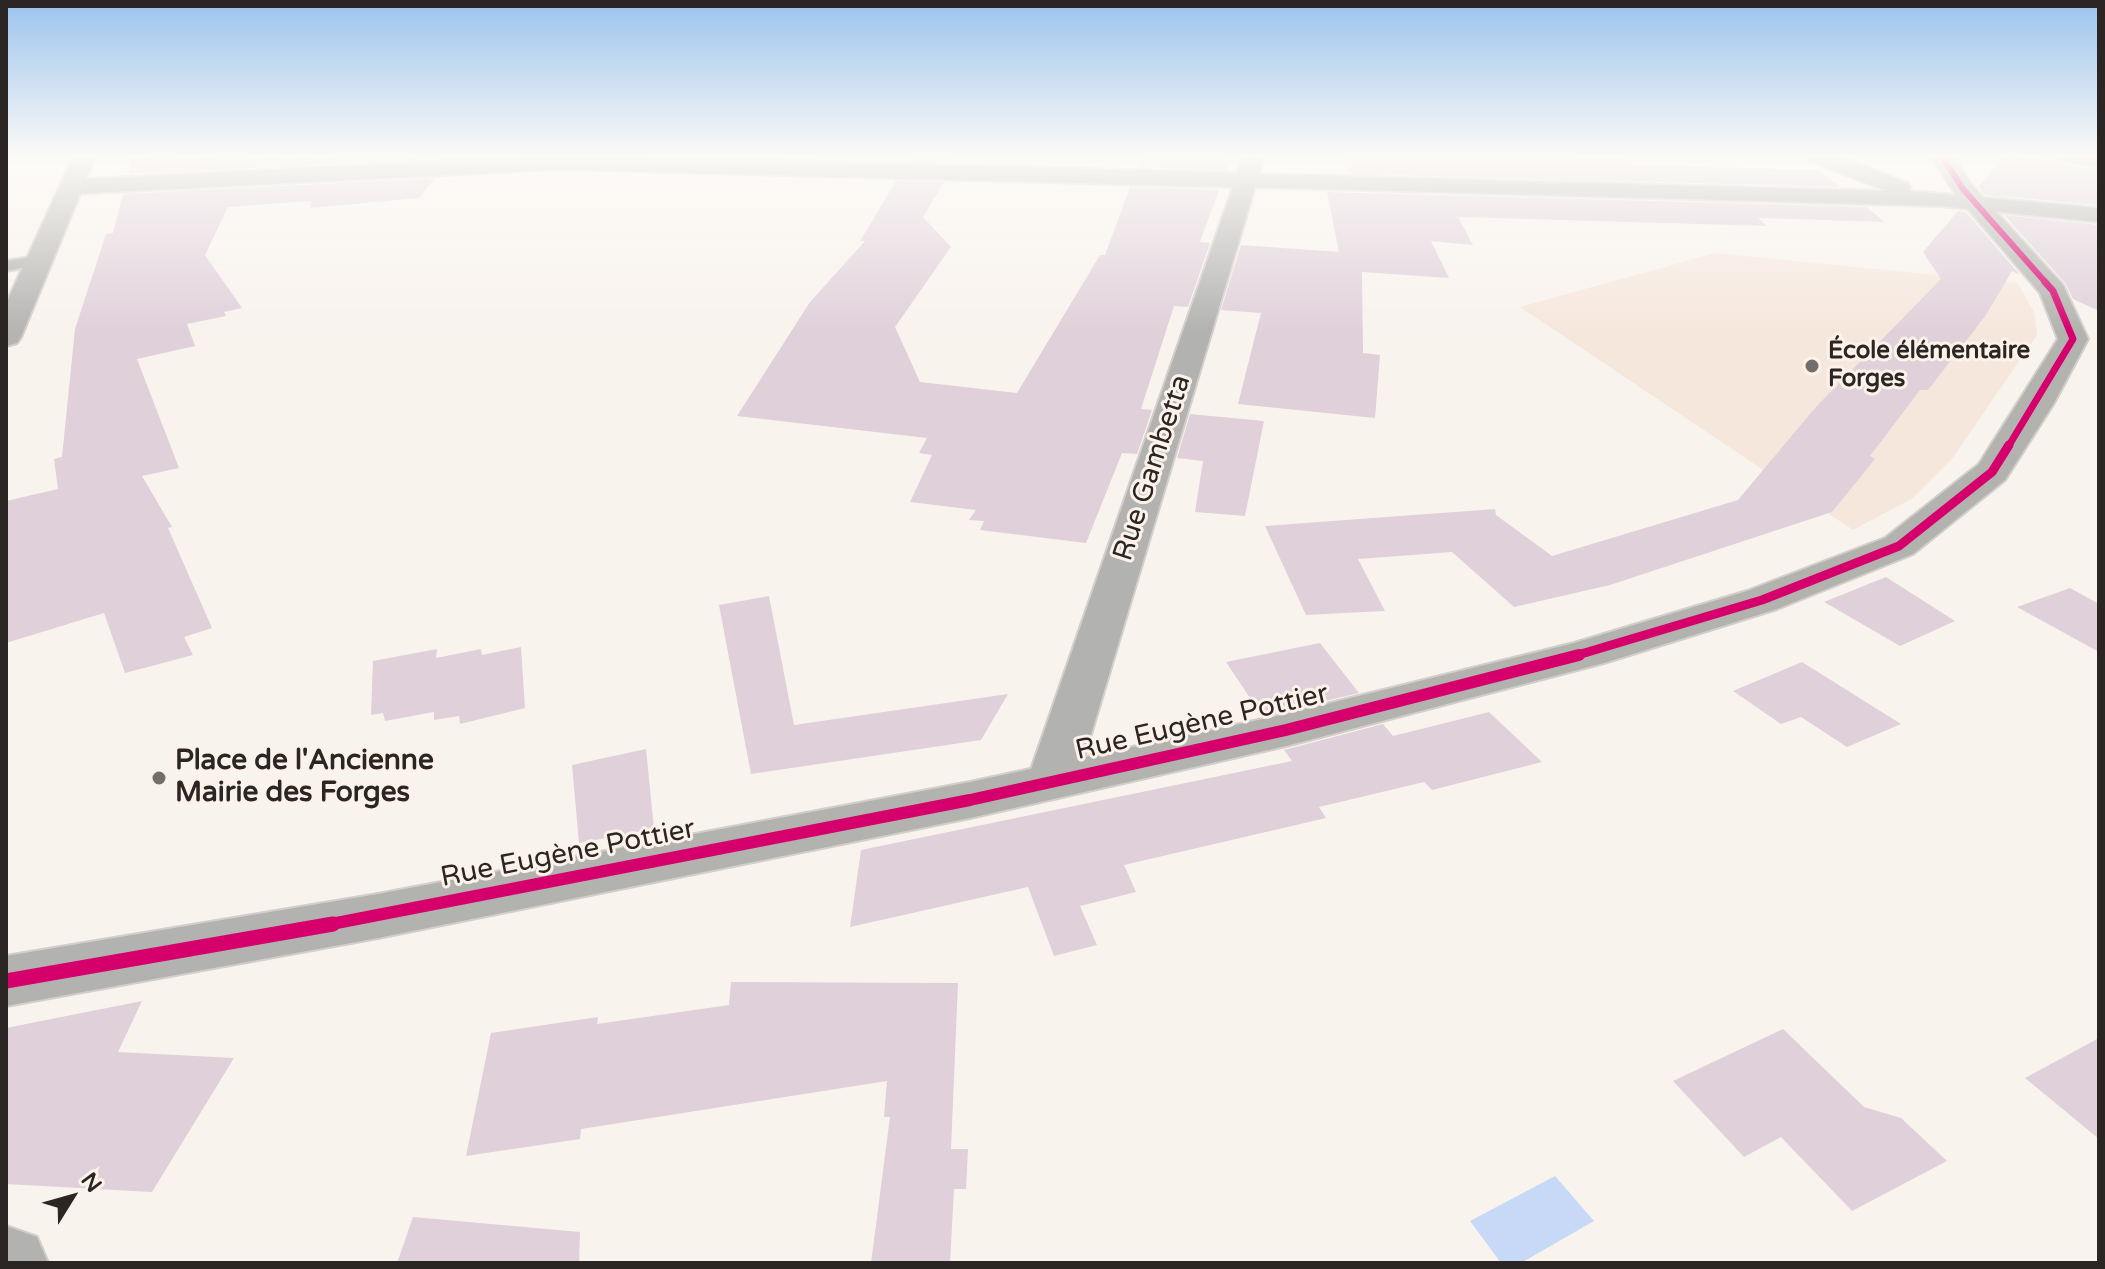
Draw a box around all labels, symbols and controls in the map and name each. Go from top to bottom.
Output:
place label: École élémentaire Forges [1828,338,2030,394]
marker: École élémentaire Forges [1803,357,1821,375]
street label: Rue Gambetta [1107,371,1199,565]
street label: Rue Eugène Pottier [1072,678,1332,768]
place label: Place de l'Ancienne Mairie des Forges [175,745,434,811]
marker: Place de l'Ancienne Mairie des Forges [150,769,168,787]
street label: Rue Eugène Pottier [438,813,698,895]
north arrow [32,1157,112,1237]
text: N [75,1168,107,1197]

